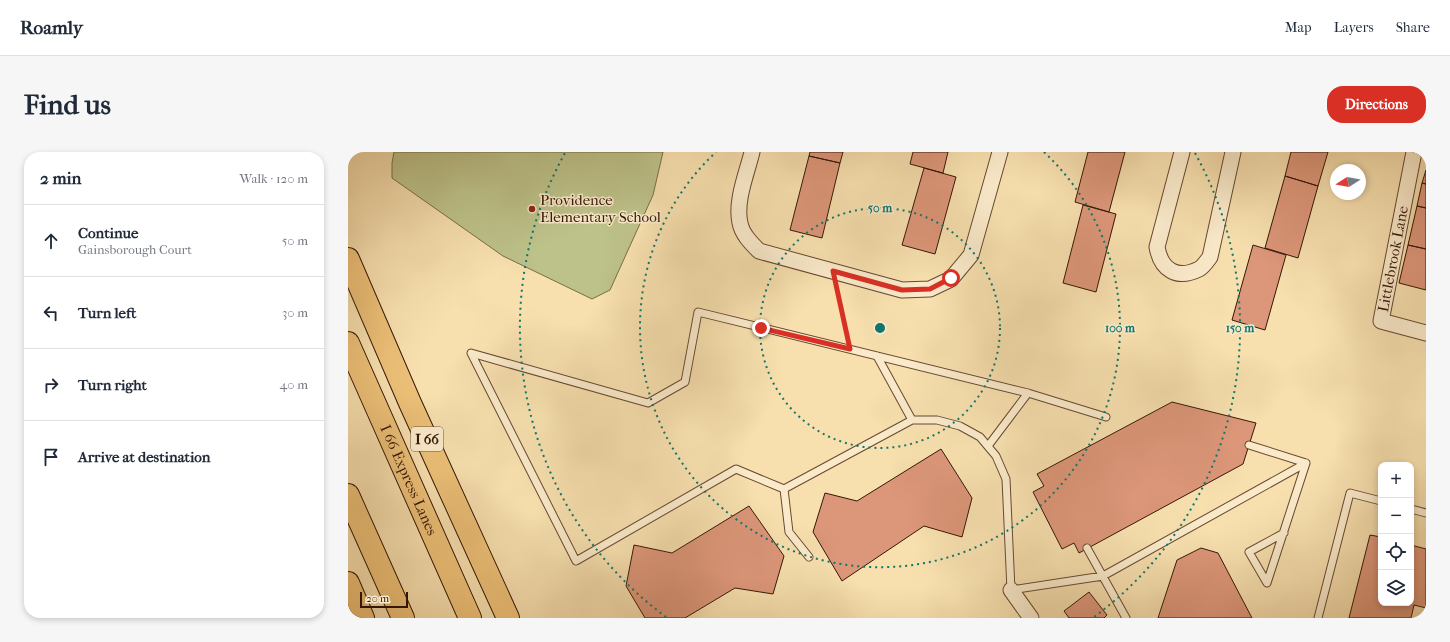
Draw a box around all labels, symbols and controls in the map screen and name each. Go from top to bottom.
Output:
text: Roamly [20,17,83,39]
text: Map [1285,19,1312,36]
text: Layers [1334,19,1374,36]
text: Share [1396,19,1430,36]
button: Directions [1327,86,1426,123]
text: Find us [24,88,111,121]
north arrow [1330,164,1366,200]
text: 2 min [40,168,81,188]
text: Walk · 120 m [240,171,308,186]
place label: Providence Elementary School [540,191,661,226]
text: 50 m [868,201,893,215]
marker: Providence Elementary School [527,204,537,214]
street label: Littlebrook Lane [1374,204,1412,314]
text: Continue [78,224,138,242]
icon: ahead [40,230,62,252]
text: 50 m [282,233,308,248]
text: Gainsborough Court [78,242,192,257]
route start [942,269,960,287]
icon: left [40,302,62,324]
text: Turn left [78,304,136,322]
text: 30 m [282,305,308,320]
route end [752,319,770,337]
centre of rings [873,321,887,335]
text: 100 m [1105,321,1136,335]
text: 150 m [1226,321,1255,335]
icon: right [40,374,62,396]
text: Turn right [78,376,147,394]
text: 40 m [280,377,308,392]
street label: I 66 Express Lanes [376,422,441,539]
road number: I 66 [411,427,443,451]
icon: arrive [40,446,62,468]
text: Arrive at destination [78,448,210,466]
map controls [1378,462,1414,606]
button: + [1378,462,1414,498]
button: − [1378,498,1414,534]
button: locate [1378,534,1414,570]
button: layers [1378,570,1414,606]
scale bar [360,590,408,609]
text: 20 m [366,592,389,605]

